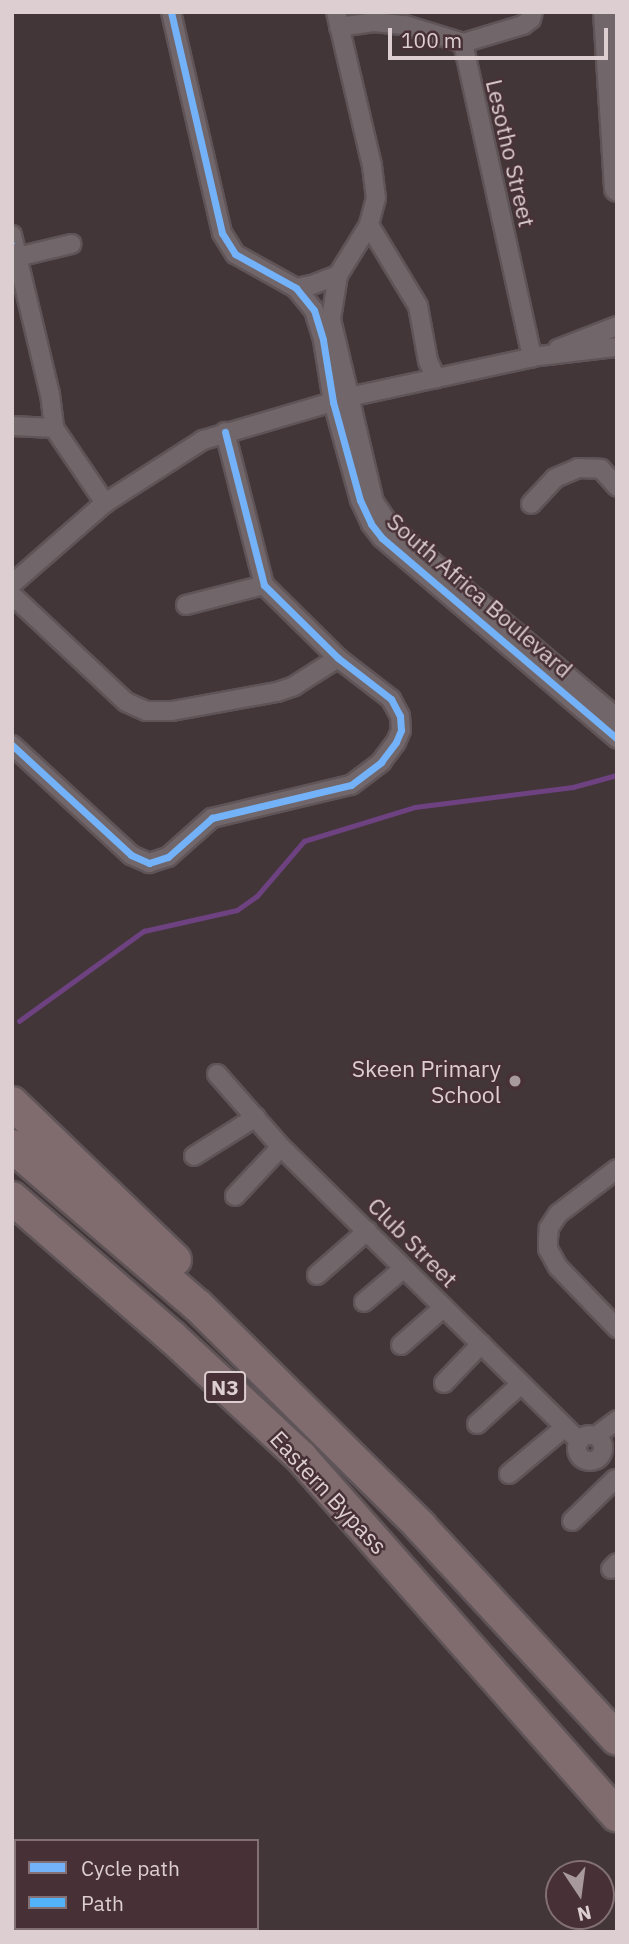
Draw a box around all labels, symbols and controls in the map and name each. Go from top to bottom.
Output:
scale bar [391,14,612,58]
text: 100 m [401,26,462,54]
street label: Lesotho Street [481,77,541,229]
street label: South Africa Boulevard [382,507,578,683]
place label: Skeen Primary School [352,1054,501,1108]
marker: Skeen Primary School [507,1073,523,1089]
street label: Club Street [362,1191,464,1293]
road number: N3 [204,1370,246,1404]
street label: Eastern Bypass [265,1425,393,1559]
legend [14,1839,259,1930]
text: Cycle path [81,1854,180,1882]
north arrow [545,1860,615,1930]
text: Path [81,1889,124,1917]
text: N [575,1900,594,1927]

